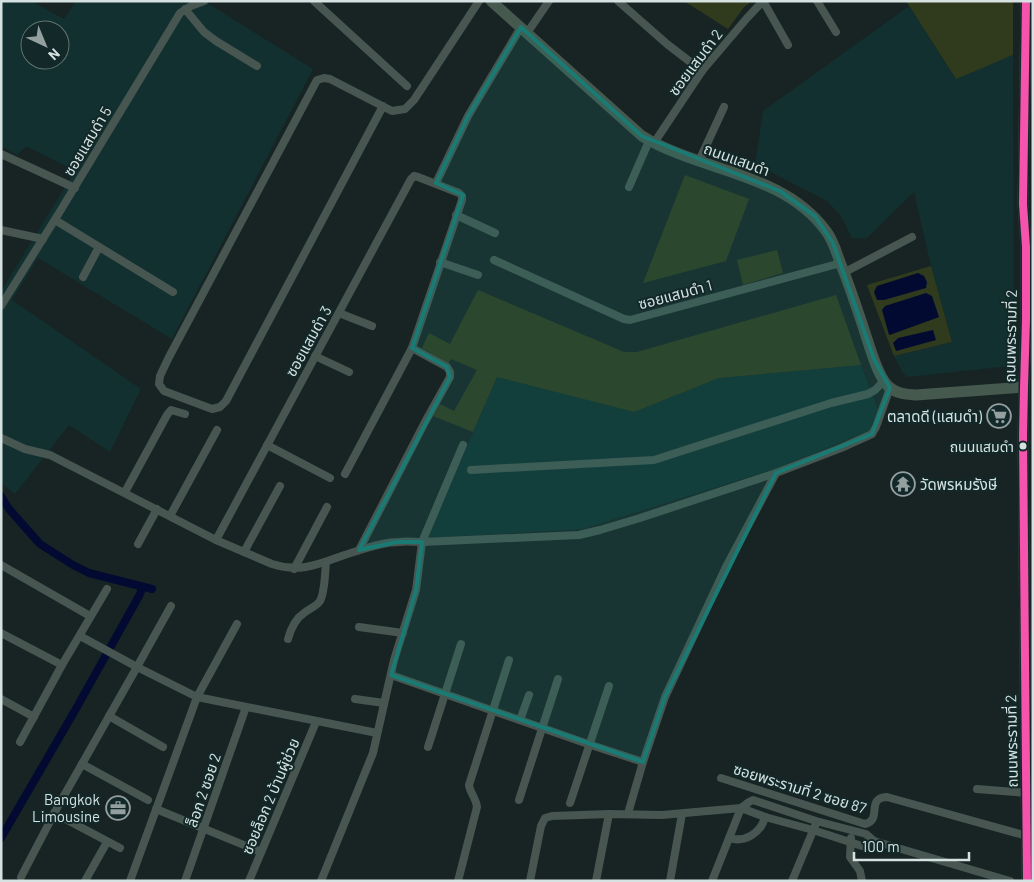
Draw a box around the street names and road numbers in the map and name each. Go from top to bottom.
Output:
street label: ซอยแสมดำ 2 [664,25,726,99]
street label: ซอยแสมดำ 5 [59,103,115,179]
street label: ถนนแสมดำ [702,139,772,179]
street label: ซอยแสมดำ 1 [636,276,714,312]
street label: ถนนพระรามที่ 2 [999,289,1020,383]
street label: ซอยแสมดำ 3 [281,302,335,380]
street label: ถนนพระรามที่ 2 [1000,694,1021,788]
street label: ซอยล็อก 2 บ้านผู้ช่วย [237,735,304,857]
street label: ล็อก 2 ซอย 2 [182,751,224,829]
street label: ซอยพระรามที่ 2 ซอย 87 [731,758,869,817]

